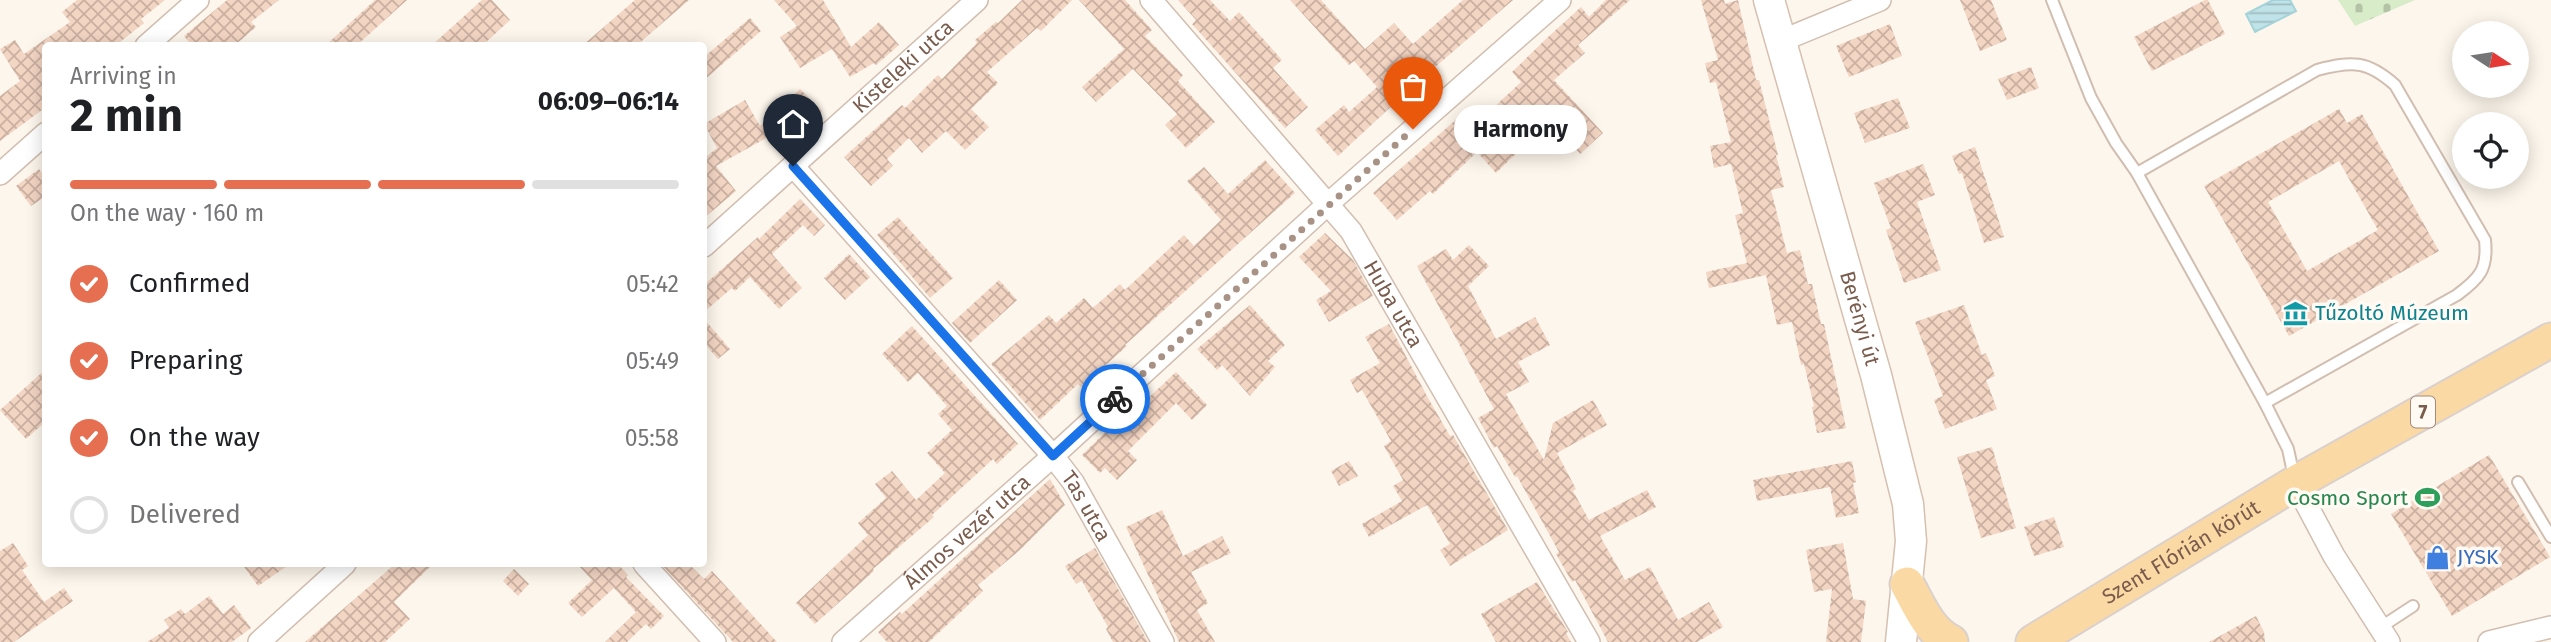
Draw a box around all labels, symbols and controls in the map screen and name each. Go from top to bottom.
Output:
street label: Kisteleki utca [847,14,959,119]
north arrow [2452,21,2529,98]
map controls [2452,21,2529,189]
pin [1383,57,1443,129]
text: Arriving in [70,62,177,90]
icon: bag [1394,68,1432,106]
text: 06:09–06:14 [538,86,679,117]
text: 2 min [70,88,183,143]
pin [763,94,823,166]
callout: Harmony [1455,104,1588,154]
icon: home [774,105,812,143]
button: locate [2452,112,2529,189]
text: Harmony [1473,115,1568,143]
text: On the way · 160 m [70,199,264,227]
street label: Huba utca [1358,256,1429,352]
icon: check [70,265,108,303]
text: Confirmed [129,268,250,299]
street label: Berényi út [1834,268,1886,369]
text: 05:42 [626,270,679,298]
museum icon: Tűzoltó Múzeum [2281,299,2309,327]
place label: Tűzoltó Múzeum [2315,300,2469,326]
icon: check [70,342,108,380]
text: Preparing [129,345,242,376]
text: 05:49 [625,347,679,375]
courier [1080,364,1150,434]
icon: bike [1096,380,1134,418]
road number: 7 [2411,396,2435,428]
icon: check [70,419,108,457]
text: On the way [129,422,260,453]
text: 05:58 [625,424,679,452]
street label: Tas utca [1056,465,1117,546]
street label: Álmos vezér utca [899,469,1036,595]
sports icon: Cosmo Sport [2414,484,2442,512]
place label: Cosmo Sport [2287,485,2408,511]
street label: Szent Flórián körút [2097,494,2265,610]
text: Delivered [129,499,241,530]
shop icon: JYSK [2423,543,2451,571]
place label: JYSK [2457,544,2499,570]

